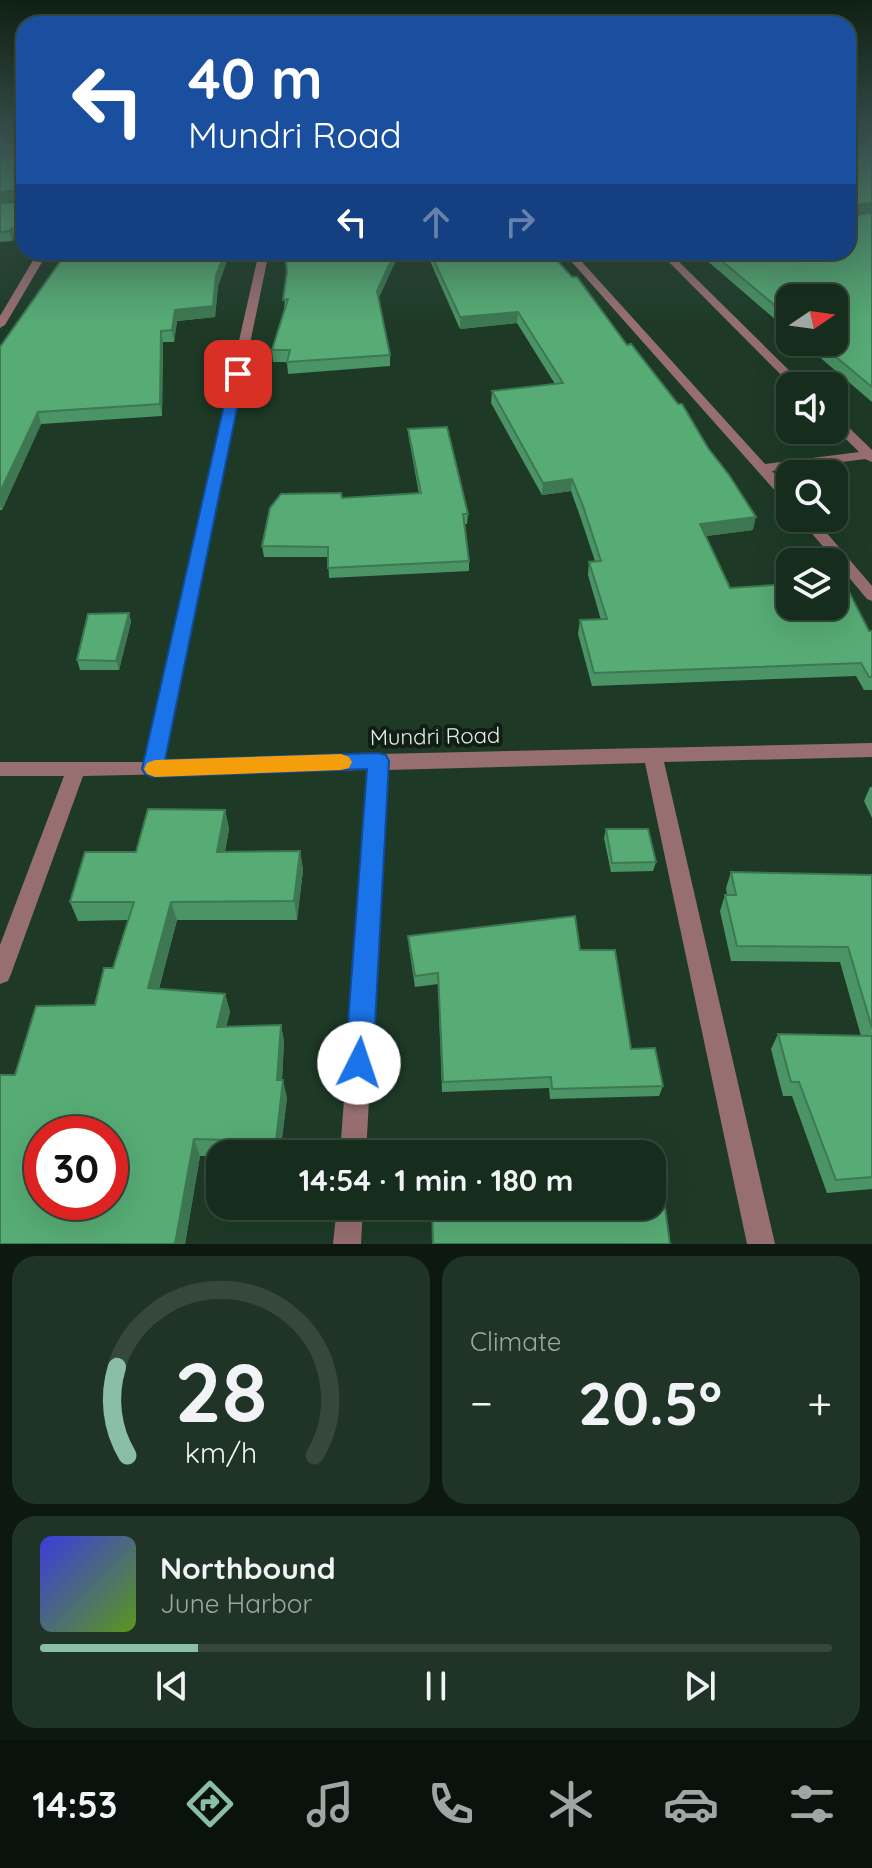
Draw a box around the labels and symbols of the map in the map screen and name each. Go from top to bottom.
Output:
north arrow [776,284,848,356]
pin [204,340,272,408]
street label: Mundri Road [369,721,501,751]
position arrow [317,1021,401,1105]
speed limit sign: 30 [24,1116,128,1220]

